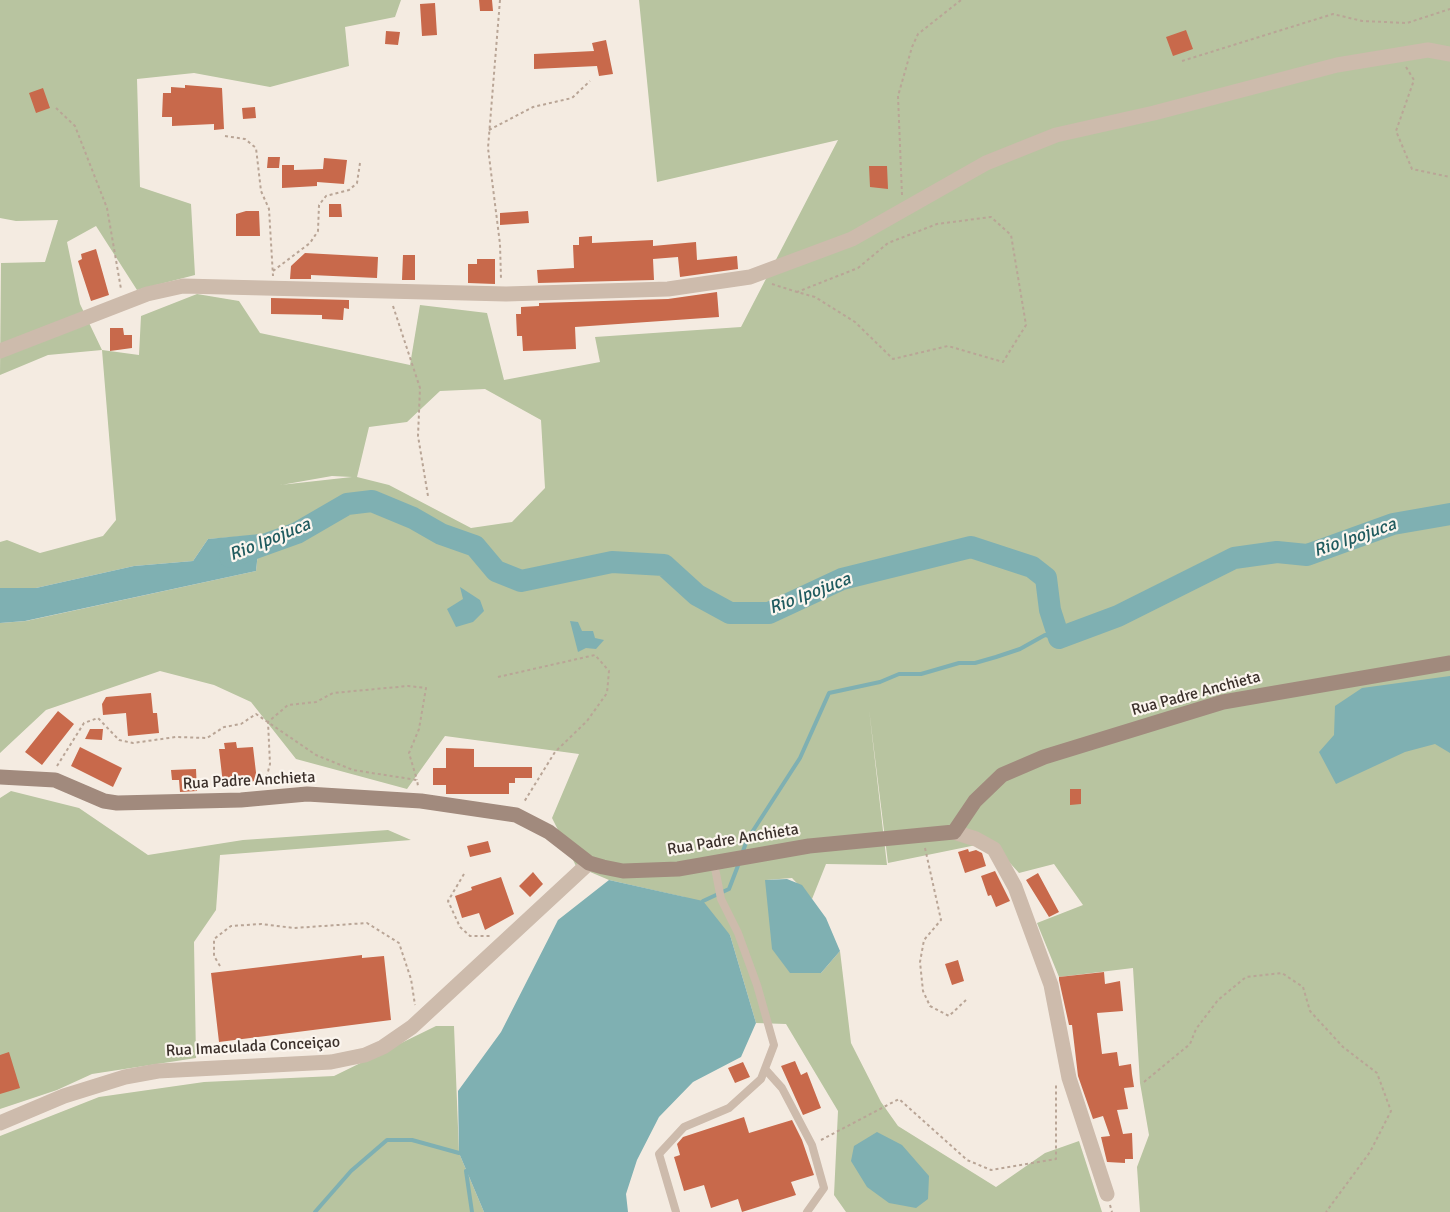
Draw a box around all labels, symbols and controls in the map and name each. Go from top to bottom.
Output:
water label: Rio Ipojuca [226,514,314,566]
water label: Rio Ipojuca [1311,514,1399,562]
water label: Rio Ipojuca [766,569,854,619]
street label: Rua Padre Anchieta [1129,668,1263,720]
street label: Rua Padre Anchieta [182,768,316,794]
street label: Rua Padre Anchieta [666,820,800,860]
street label: Rua Imaculada Conceiçao [165,1033,341,1061]

